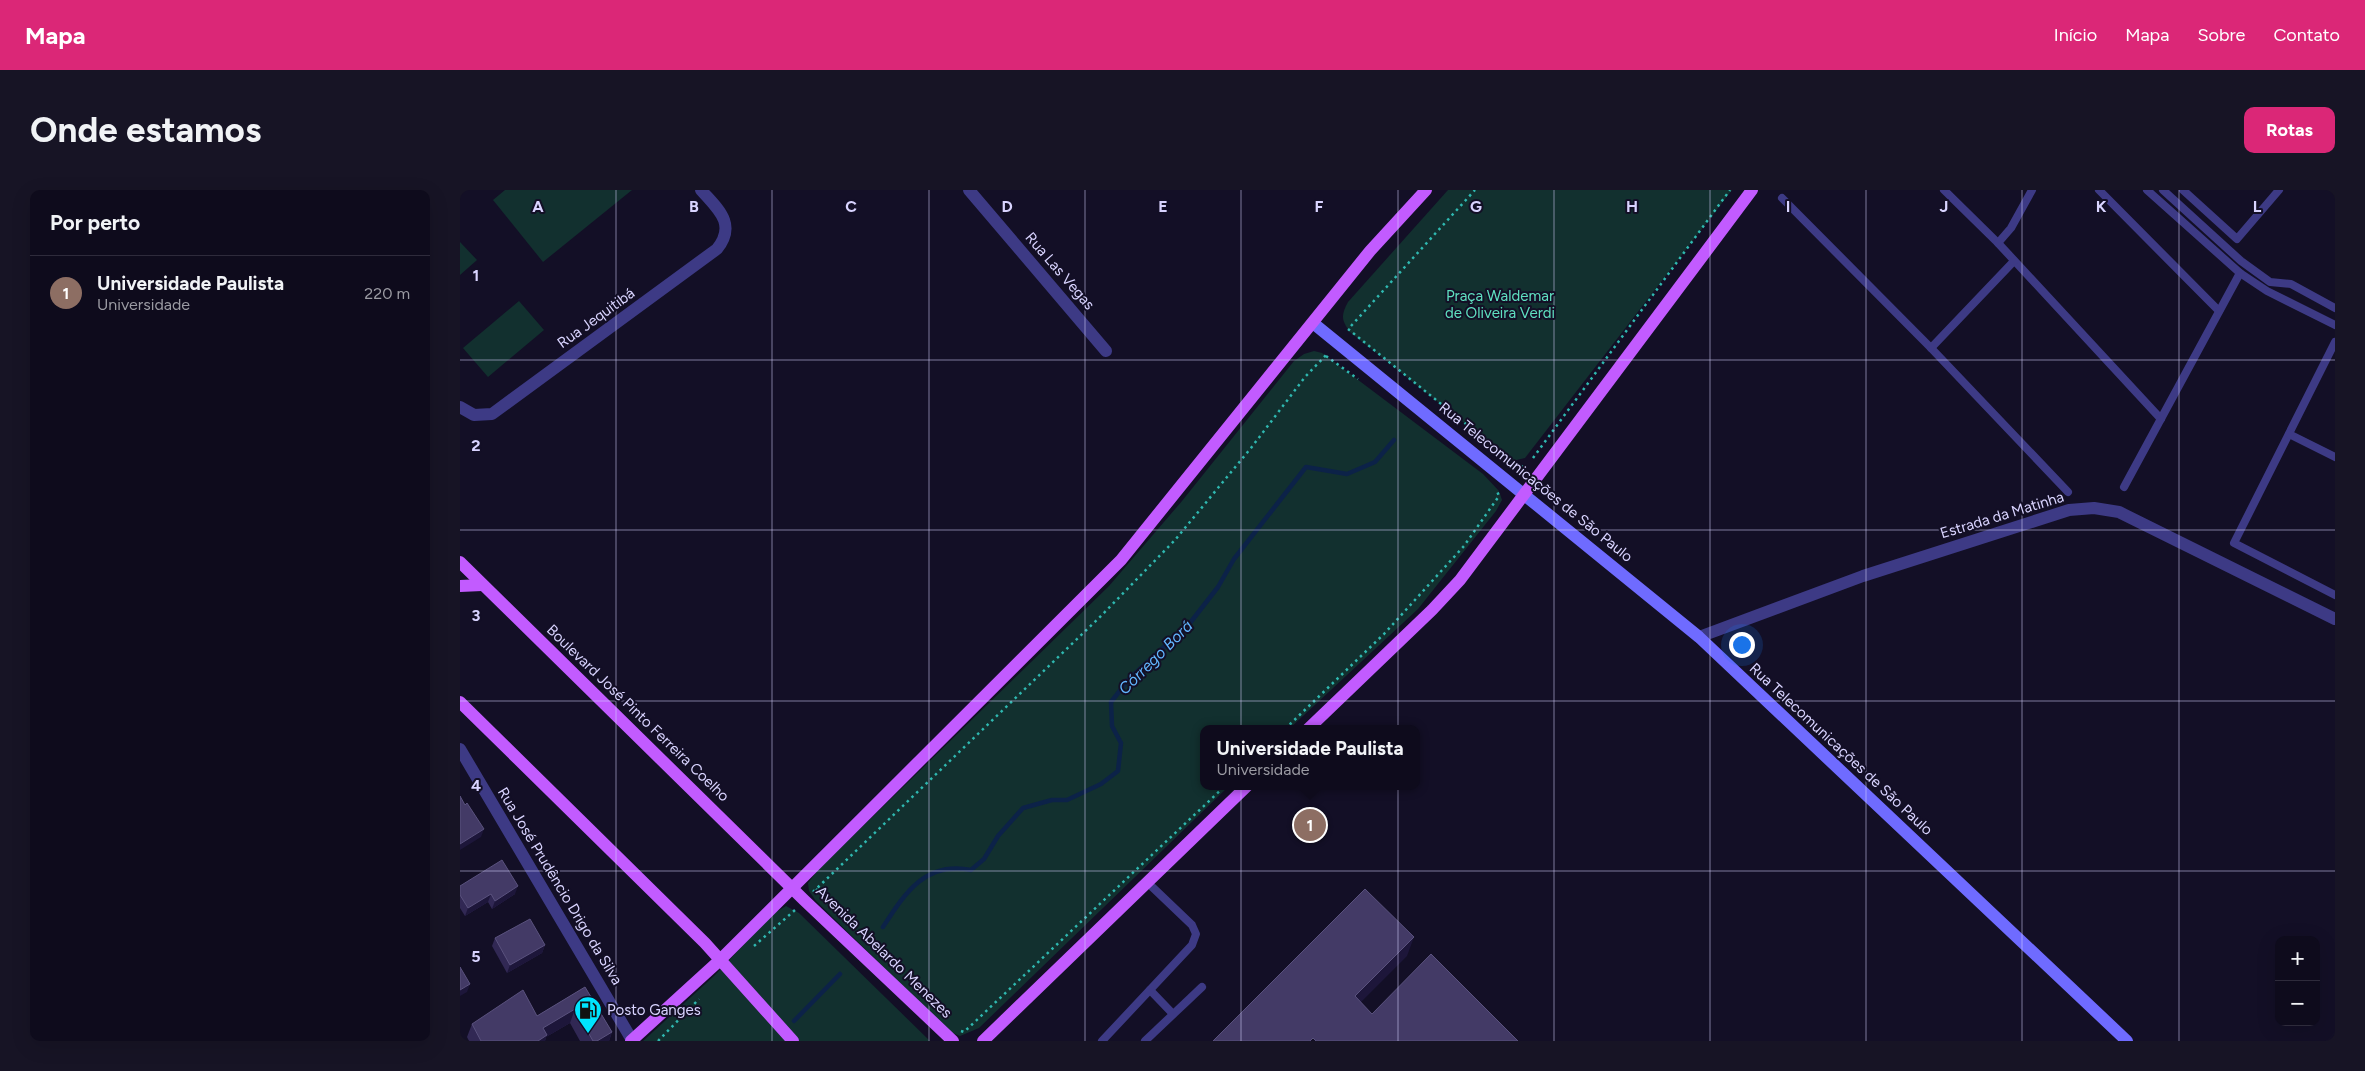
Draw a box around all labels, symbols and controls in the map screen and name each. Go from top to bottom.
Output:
text: Mapa [25,21,86,50]
text: Início [2054,24,2097,46]
text: Mapa [2125,24,2169,46]
text: Sobre [2197,24,2245,46]
text: Contato [2273,24,2340,46]
button: Rotas [2244,107,2335,153]
text: Onde estamos [30,109,261,151]
text: A [532,197,544,216]
text: B [689,197,699,216]
text: C [845,197,857,216]
text: D [1001,197,1013,216]
text: E [1158,197,1168,216]
text: F [1315,197,1324,216]
text: G [1470,197,1482,216]
text: H [1626,197,1638,216]
text: I [1786,197,1790,216]
text: J [1940,197,1948,216]
text: K [2096,197,2107,216]
text: L [2253,197,2262,216]
text: Por perto [50,210,140,235]
street label: Rua Las Vegas [1021,229,1099,313]
text: 1 [473,266,479,285]
text: Universidade Paulista [97,272,284,295]
text: 1 [63,284,69,303]
text: 220 m [364,284,410,303]
street label: Rua Jequitibá [554,284,638,352]
park label: Praça Waldemar de Oliveira Verdi [1445,287,1555,322]
text: Universidade [97,295,190,314]
street label: Rua Telecomunicações de São Paulo [1436,398,1637,566]
text: 2 [471,436,481,455]
street label: Estrada da Matinha [1938,488,2066,542]
text: 3 [472,606,481,625]
water label: Córrego Borá [1114,616,1196,698]
street label: Boulevard José Pinto Ferreira Coelho [543,621,733,805]
your location [1729,632,1755,658]
street label: Rua Telecomunicações de São Paulo [1746,659,1937,839]
popup [1200,725,1420,790]
text: Universidade Paulista [1216,737,1404,760]
text: Universidade [1216,760,1310,779]
text: 4 [471,776,481,795]
street label: Rua José Prudêncio Drigo da Silva [494,784,626,988]
pin: 1 [1294,806,1326,844]
street label: Avenida Abelardo Menezes [812,882,956,1022]
map controls [2275,936,2320,1026]
button: + [2275,936,2320,981]
text: 5 [471,947,481,966]
button: − [2275,981,2320,1026]
fuel station icon: Posto Ganges [573,995,603,1034]
place label: Posto Ganges [607,1001,701,1019]

